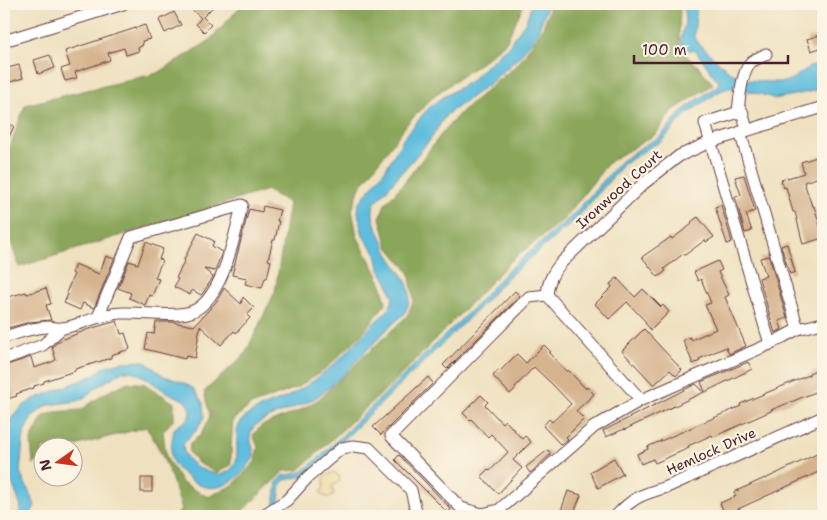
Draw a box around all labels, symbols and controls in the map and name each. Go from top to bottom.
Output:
scale bar [634,32,788,64]
text: 100 m [642,40,687,60]
street label: Ironwood Court [572,146,666,232]
street label: Hemlock Drive [663,423,759,479]
north arrow [32,438,82,488]
text: N [35,458,55,473]

